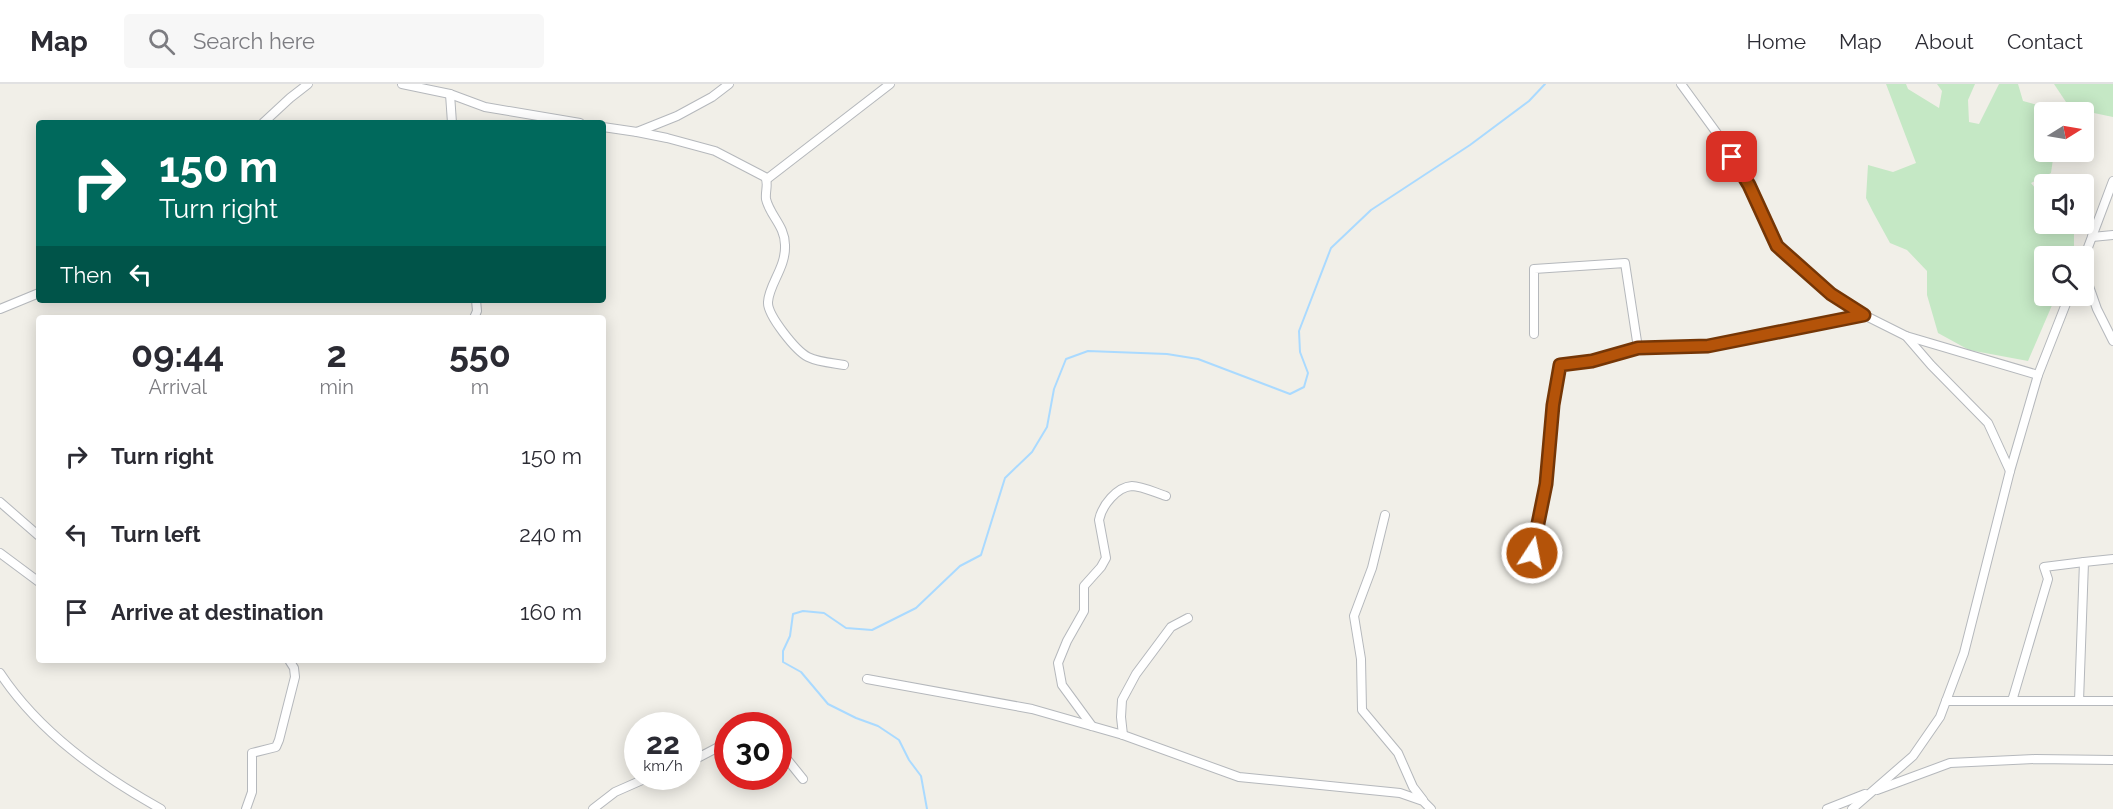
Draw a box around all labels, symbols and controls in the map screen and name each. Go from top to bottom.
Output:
search box [124,14,544,68]
text: Map [30,25,88,58]
icon: search [145,25,178,58]
text: Search here [193,28,315,54]
text: Home [1747,29,1806,54]
text: Map [1839,29,1882,54]
text: About [1915,29,1974,54]
text: Contact [2007,29,2083,54]
north arrow [2034,102,2094,162]
map controls [2034,102,2094,306]
pin [1706,131,1757,182]
icon: arrive [1715,140,1748,173]
text: 150 m [159,143,278,192]
icon: right [60,144,138,222]
button: sound [2034,174,2094,234]
text: Turn right [159,193,278,224]
button: search [2034,246,2094,306]
icon: left [124,258,157,291]
text: Then [60,262,112,288]
text: 09:44 [131,333,224,375]
text: 2 [326,333,347,375]
text: 550 [449,333,511,375]
text: Arrival [148,375,207,399]
text: min [319,375,354,399]
text: m [471,375,489,399]
icon: right [60,440,93,473]
text: Turn right [111,443,214,469]
text: 150 m [521,443,582,469]
icon: left [60,518,93,551]
text: Turn left [111,521,201,547]
text: 240 m [519,521,582,547]
position arrow [1500,521,1564,585]
icon: arrive [60,596,93,629]
text: Arrive at destination [111,599,324,625]
text: 160 m [520,599,582,625]
speed limit sign: 30 [714,712,792,790]
text: 22 [646,726,680,761]
text: km/h [643,757,683,775]

